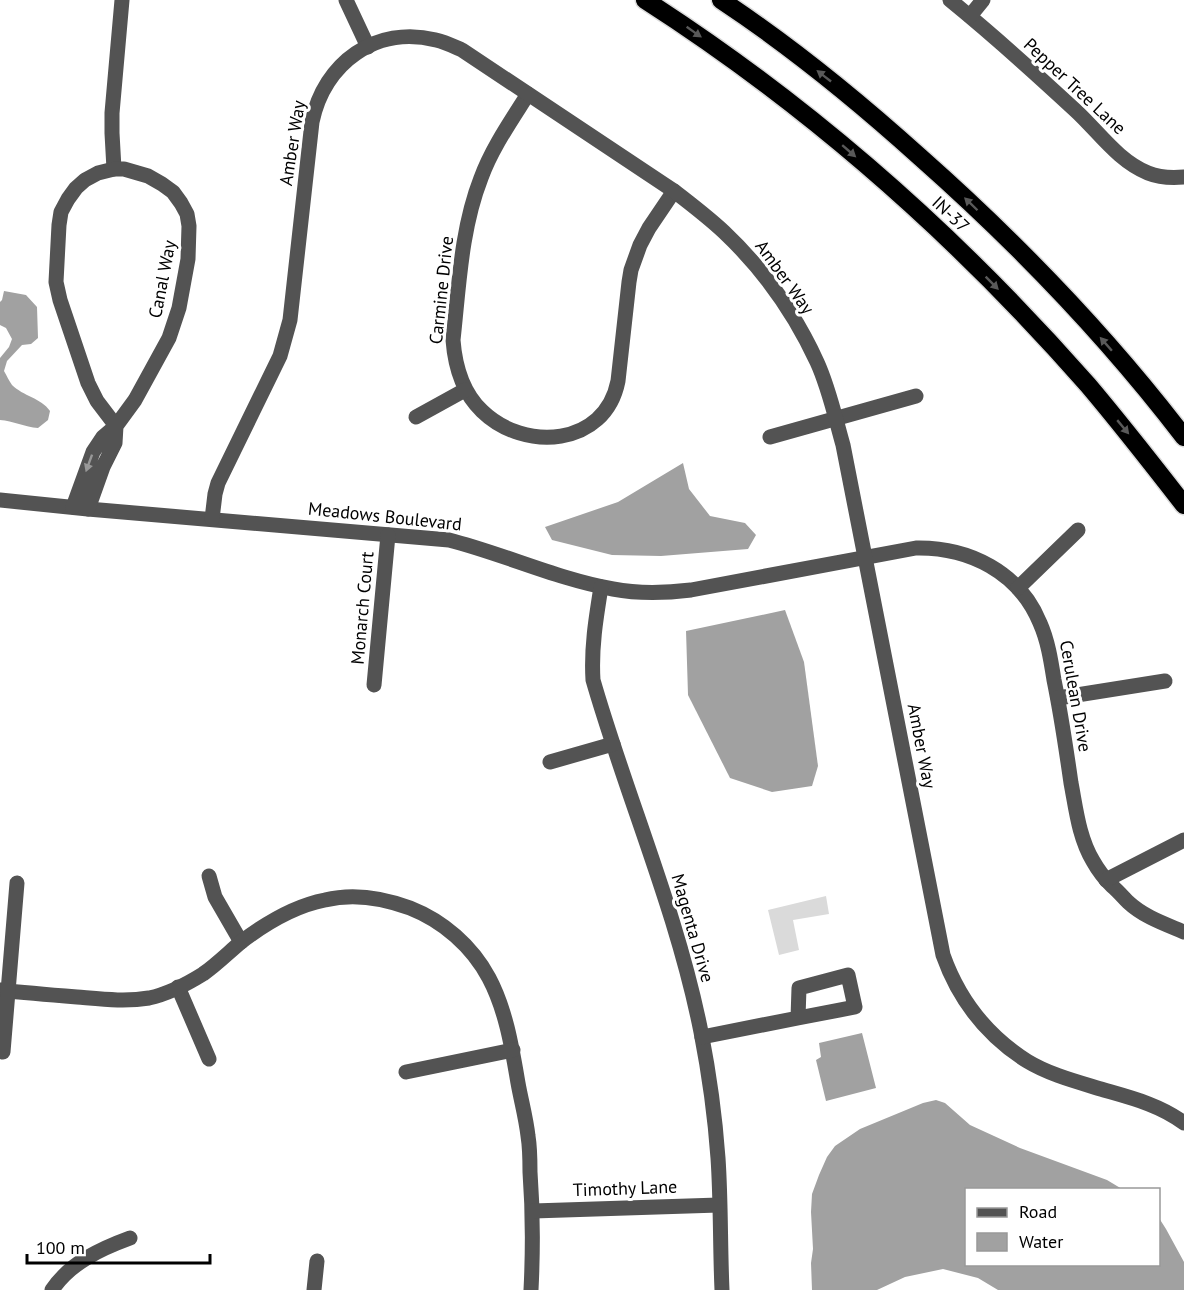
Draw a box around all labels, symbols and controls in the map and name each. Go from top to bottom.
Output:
one-way arrow [686,26,702,38]
street label: Pepper Tree Lane [1019,33,1131,139]
one-way arrow [816,71,831,83]
street label: Amber Way [274,98,310,187]
one-way arrow [841,144,856,157]
street label: IN-37 [927,191,975,237]
one-way arrow [964,197,978,211]
street label: Carmine Drive [424,235,458,345]
street label: Amber Way [750,235,820,319]
street label: Canal Way [143,237,181,320]
one-way arrow [985,275,999,289]
one-way arrow [1100,336,1113,352]
one-way arrow [1116,420,1129,435]
one-way arrow [84,454,94,472]
street label: Meadows Boulevard [307,496,463,536]
street label: Monarch Court [346,551,378,665]
street label: Cerulean Drive [1055,638,1097,754]
street label: Amber Way [902,702,942,791]
street label: Magenta Drive [667,871,719,985]
street label: Timothy Lane [572,1175,678,1201]
legend [965,1188,1160,1266]
text: Road [1019,1200,1057,1223]
scale bar [27,1227,210,1265]
text: Water [1019,1230,1063,1253]
text: 100 m [36,1236,85,1259]

